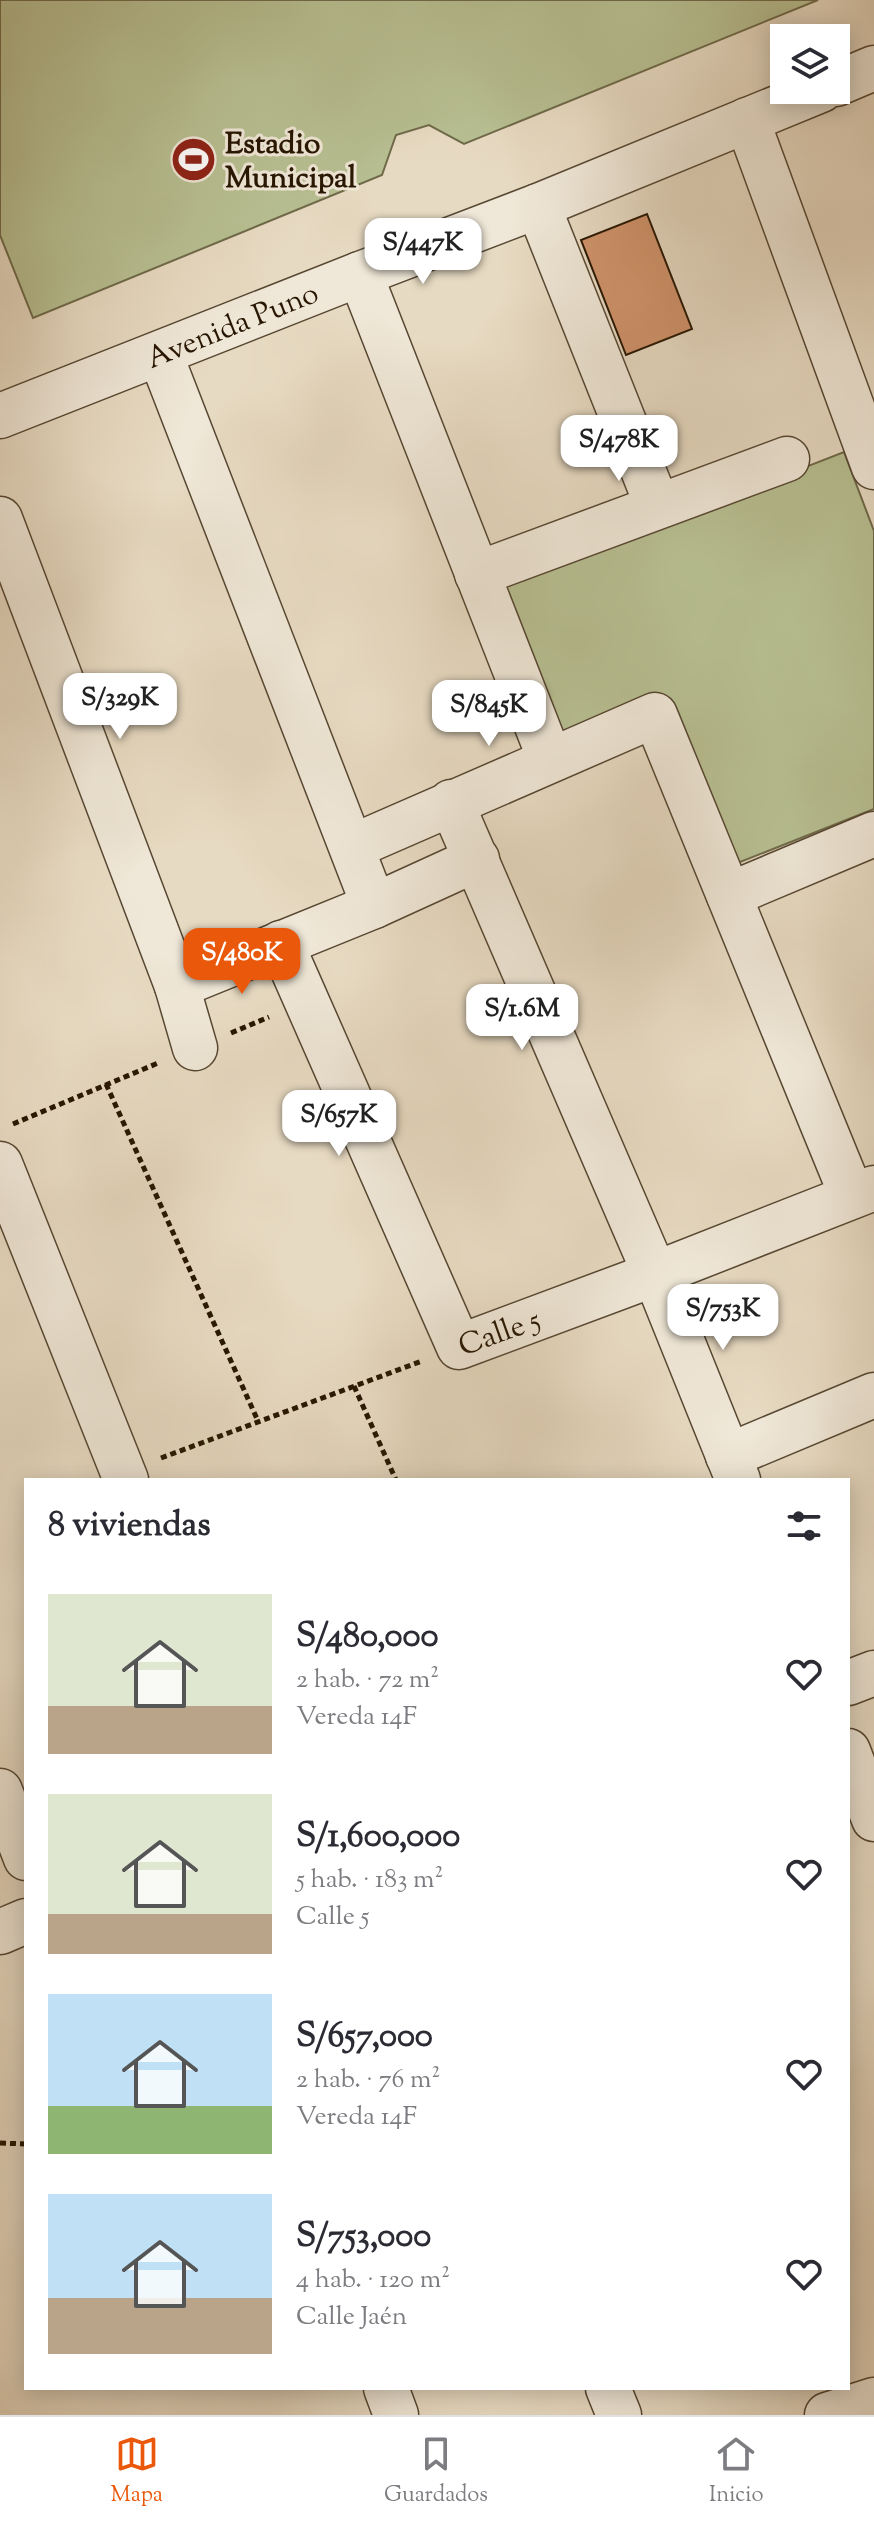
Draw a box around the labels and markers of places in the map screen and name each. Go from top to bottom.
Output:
place label: Estadio Municipal [225,124,357,201]
sports icon: Estadio Municipal [170,136,218,184]
pin: S/447K [358,218,488,286]
pin: S/478K [554,415,684,483]
pin: S/329K [55,673,185,741]
pin: S/845K [424,680,554,748]
pin: S/480K [177,928,307,996]
pin: S/1.6M [457,984,587,1052]
pin: S/657K [274,1090,404,1158]
pin: S/753K [658,1284,788,1352]

